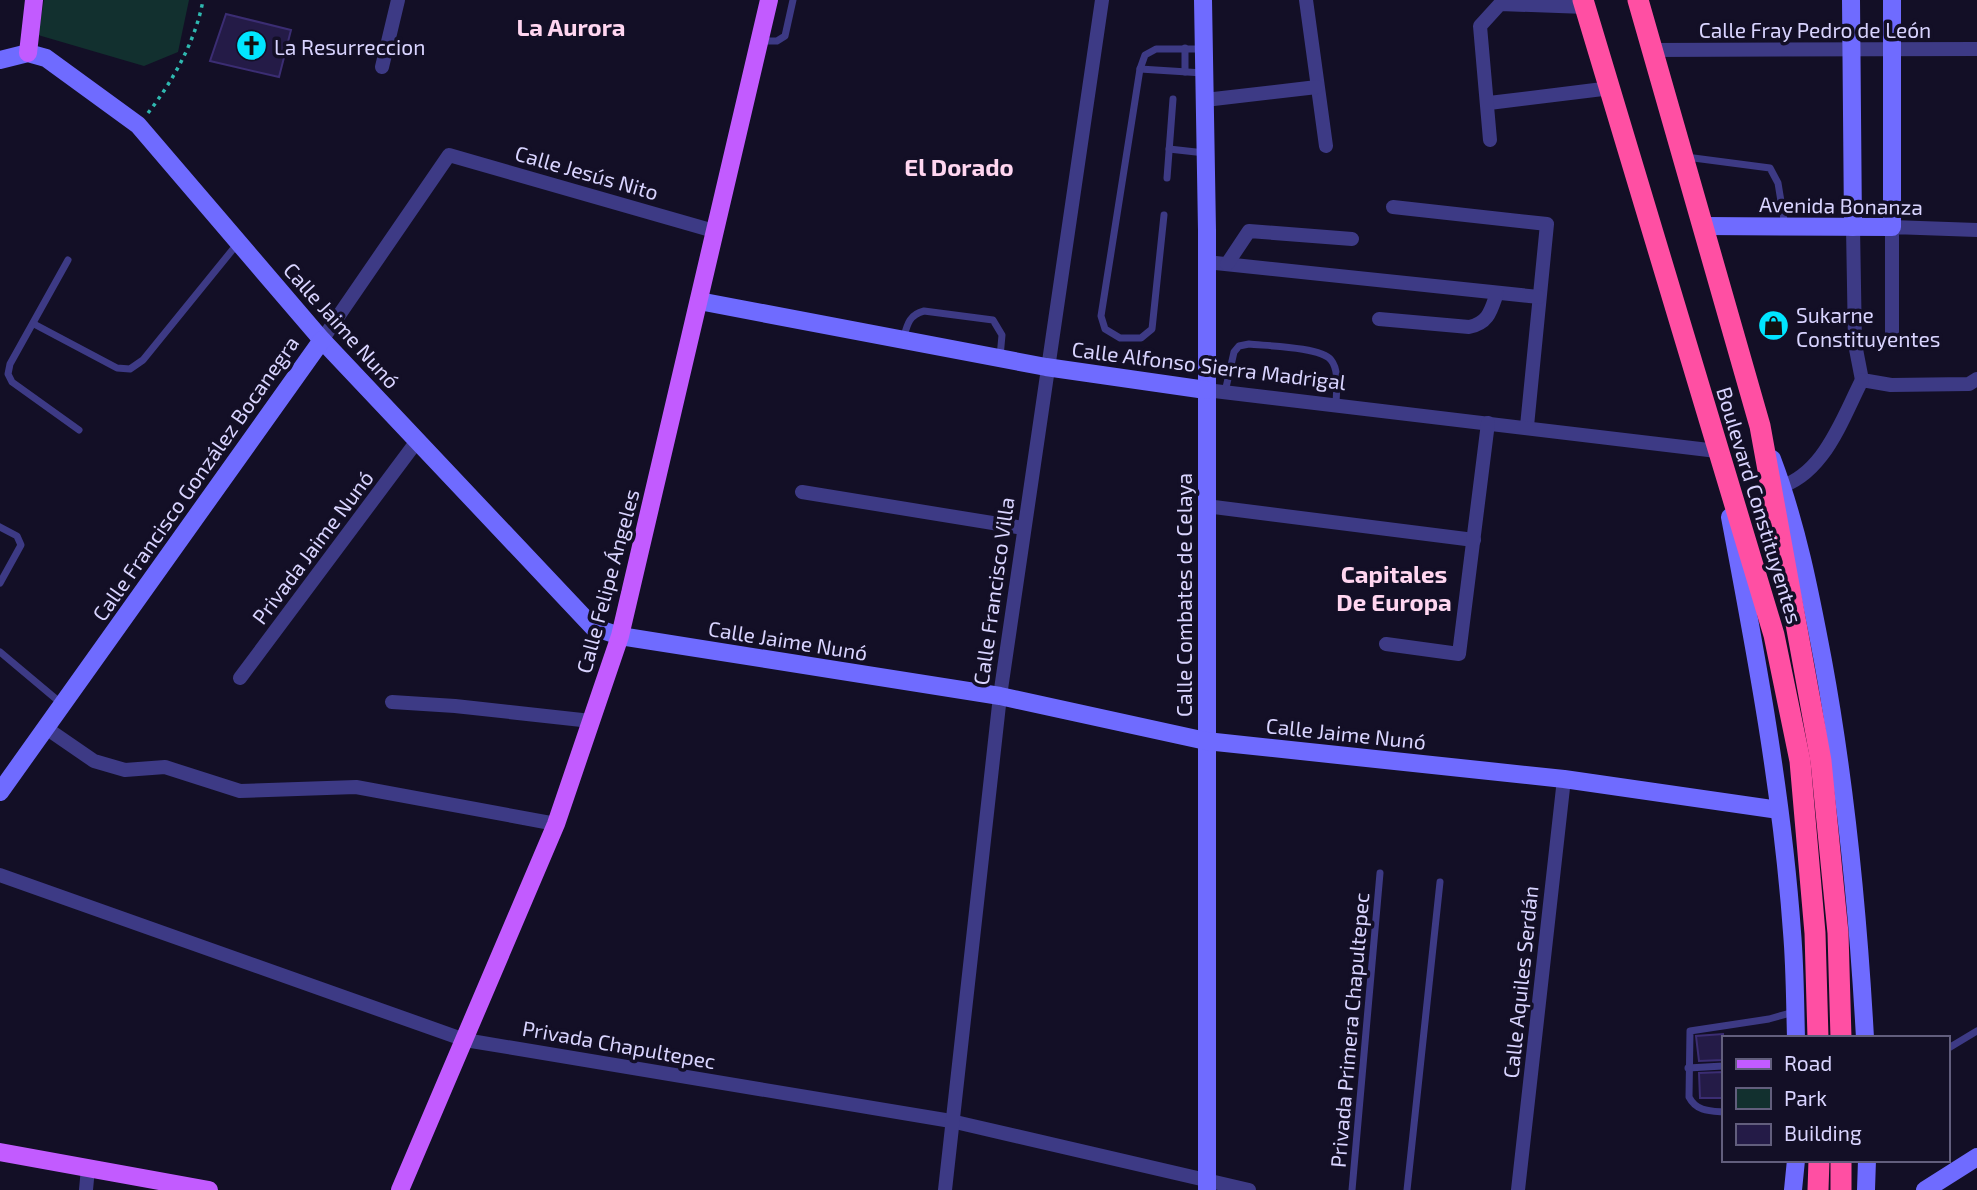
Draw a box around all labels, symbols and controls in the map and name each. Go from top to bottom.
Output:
district label: La Aurora [516,12,626,41]
street label: Calle Fray Pedro de León [1699,17,1931,42]
church icon: La Resurreccion [234,29,268,63]
place label: La Resurreccion [274,34,425,59]
street label: Calle Jesús Nito [512,140,662,204]
district label: El Dorado [904,152,1014,181]
street label: Avenida Bonanza [1759,191,1923,219]
street label: Calle Jaime Nunó [279,257,405,393]
place label: Sukarne Constituyentes [1796,302,1940,351]
shop icon: Sukarne Constituyentes [1756,309,1790,343]
street label: Calle Francisco González Bocanegra [87,331,303,625]
street label: Calle Alfonso Sierra Madrigal [1070,336,1348,394]
street label: Boulevard Constituyentes [1712,384,1808,626]
street label: Privada Jaime Nunó [246,465,378,629]
street label: Calle Combates de Celaya [1171,473,1196,717]
street label: Calle Felipe Ángeles [570,486,644,676]
street label: Calle Francisco Villa [967,495,1019,687]
district label: Capitales De Europa [1336,559,1452,616]
street label: Calle Jaime Nunó [707,615,869,665]
street label: Calle Jaime Nunó [1265,712,1427,754]
street label: Calle Aquiles Serdán [1497,884,1543,1080]
street label: Privada Primera Chapultepec [1325,891,1373,1169]
street label: Privada Chapultepec [520,1015,718,1073]
legend [1722,1036,1949,1162]
text: Road [1784,1050,1832,1075]
text: Park [1784,1085,1827,1110]
text: Building [1784,1120,1862,1145]

